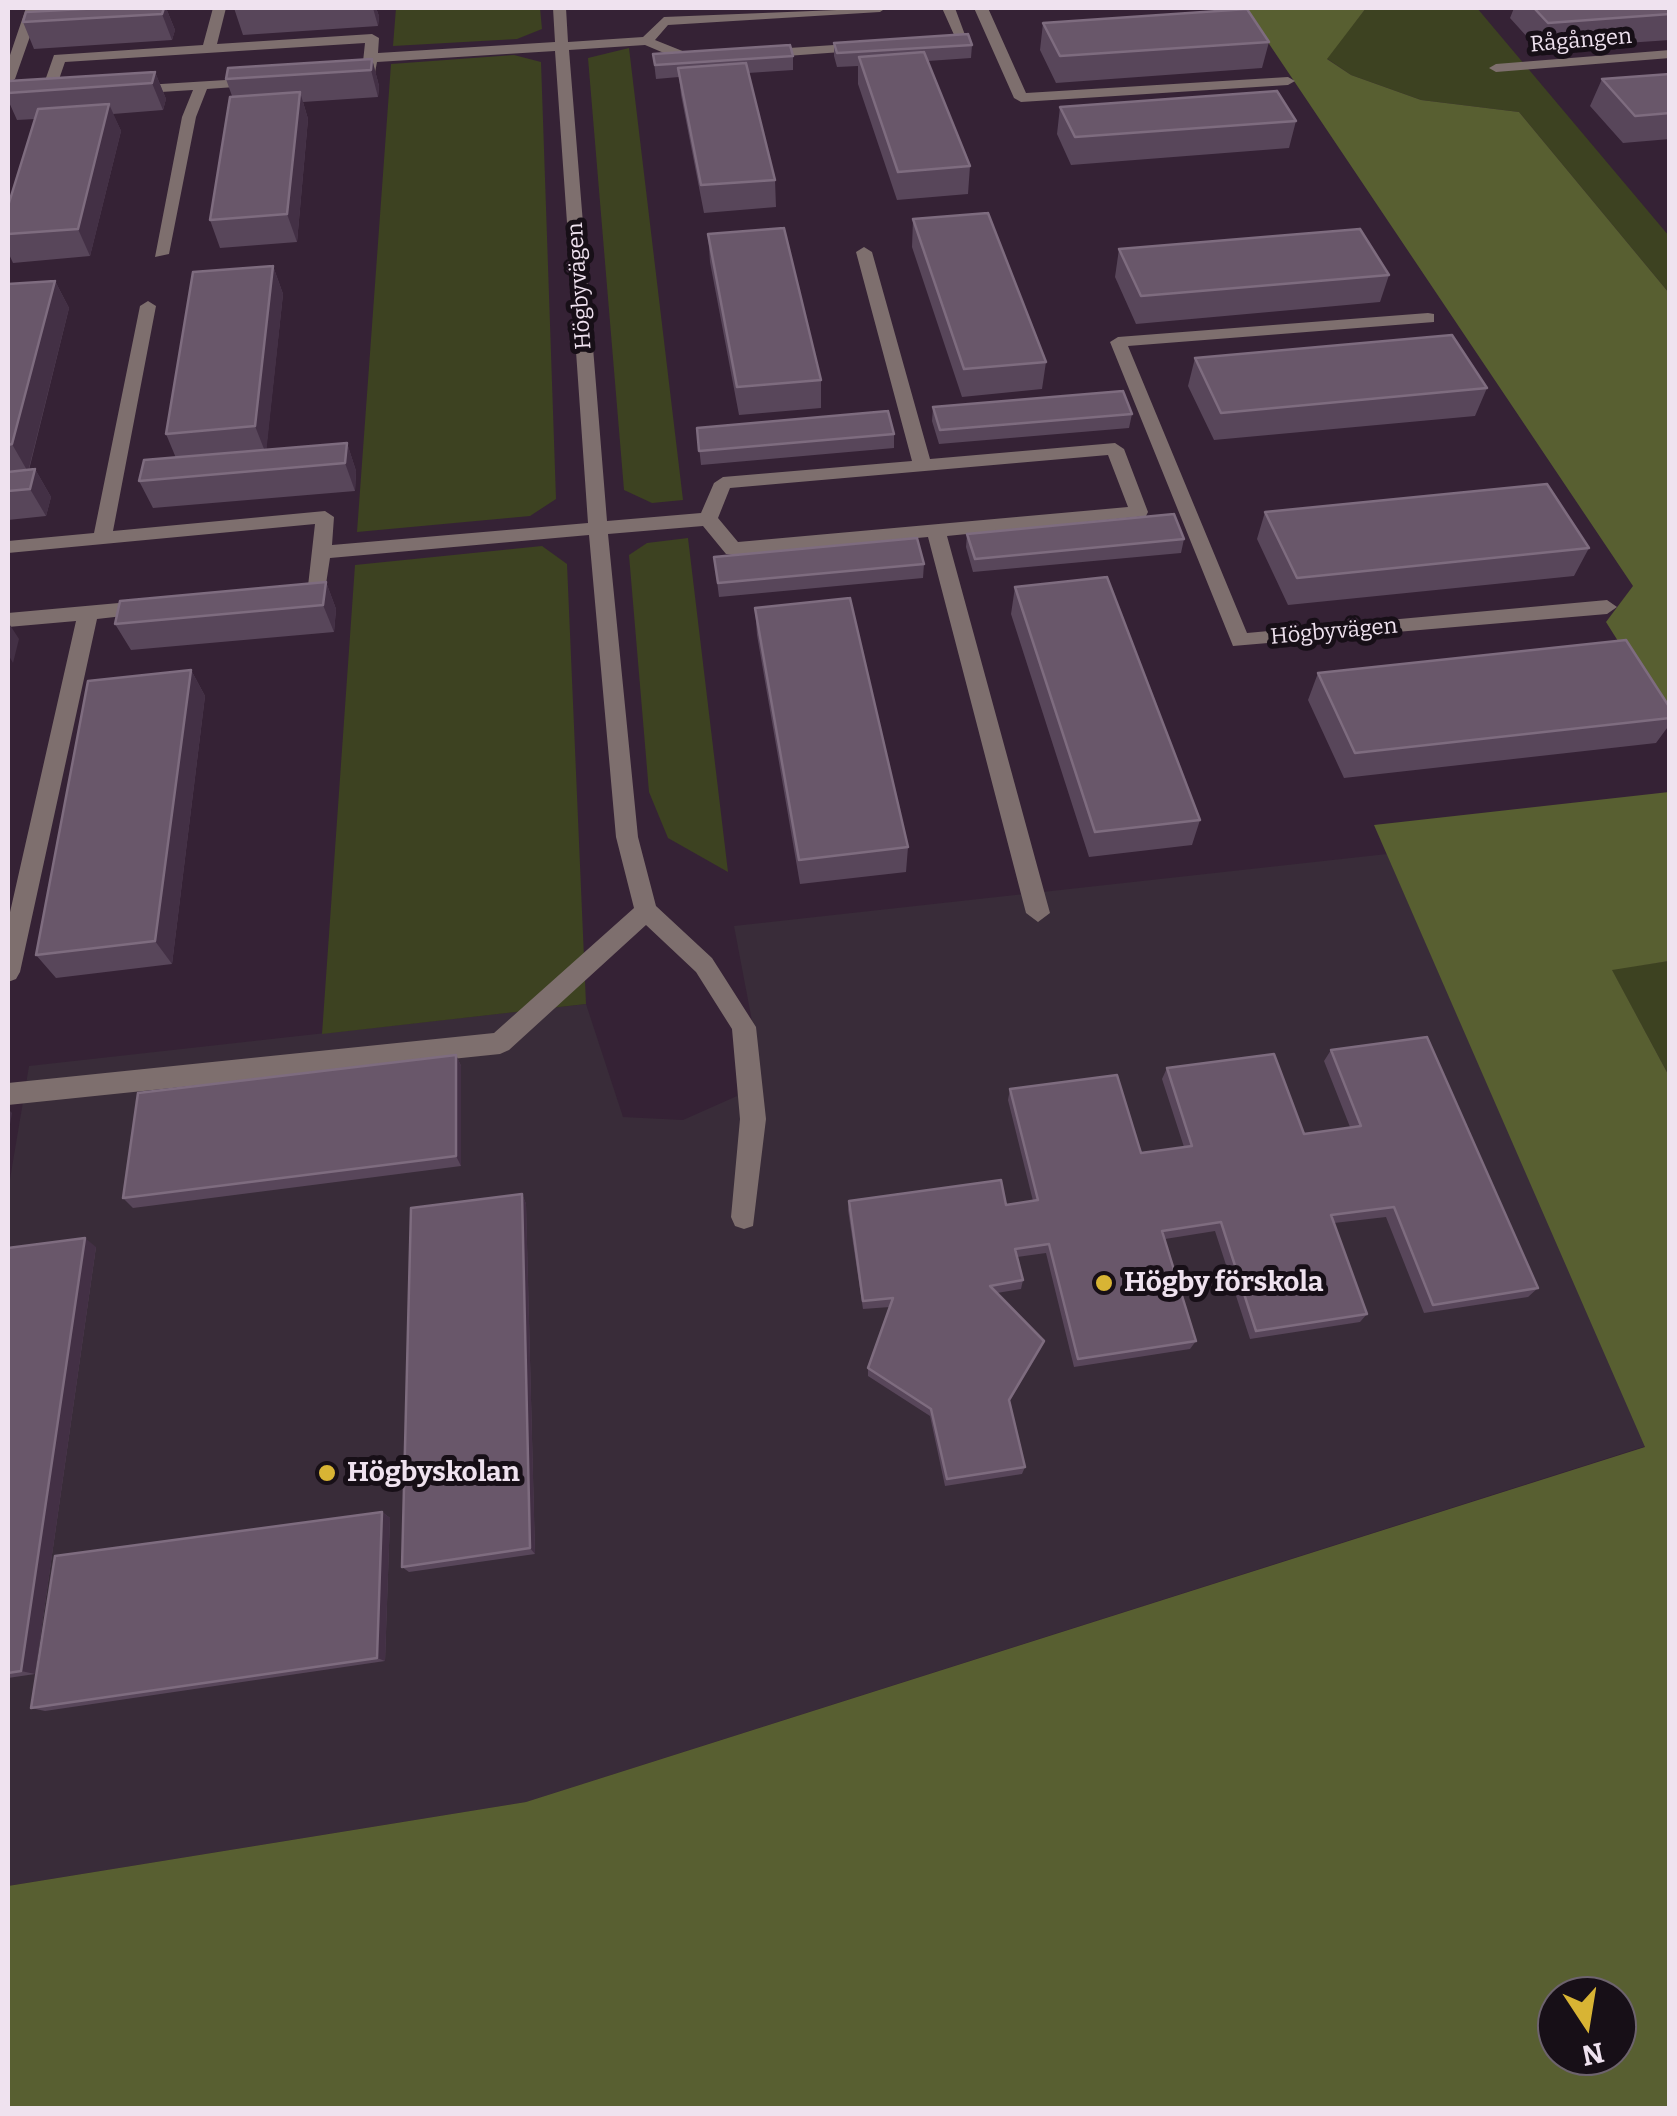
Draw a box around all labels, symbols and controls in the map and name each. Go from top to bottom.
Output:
street label: Rågången [1529,23,1633,59]
street label: Högbyvägen [562,222,598,350]
street label: Högbyvägen [1269,613,1399,651]
place label: Högby förskola [1124,1266,1324,1300]
marker: Högby förskola [1093,1272,1115,1294]
place label: Högbyskolan [347,1456,520,1490]
marker: Högbyskolan [316,1462,338,1484]
north arrow [1537,1976,1637,2076]
text: N [1579,2035,1607,2072]

